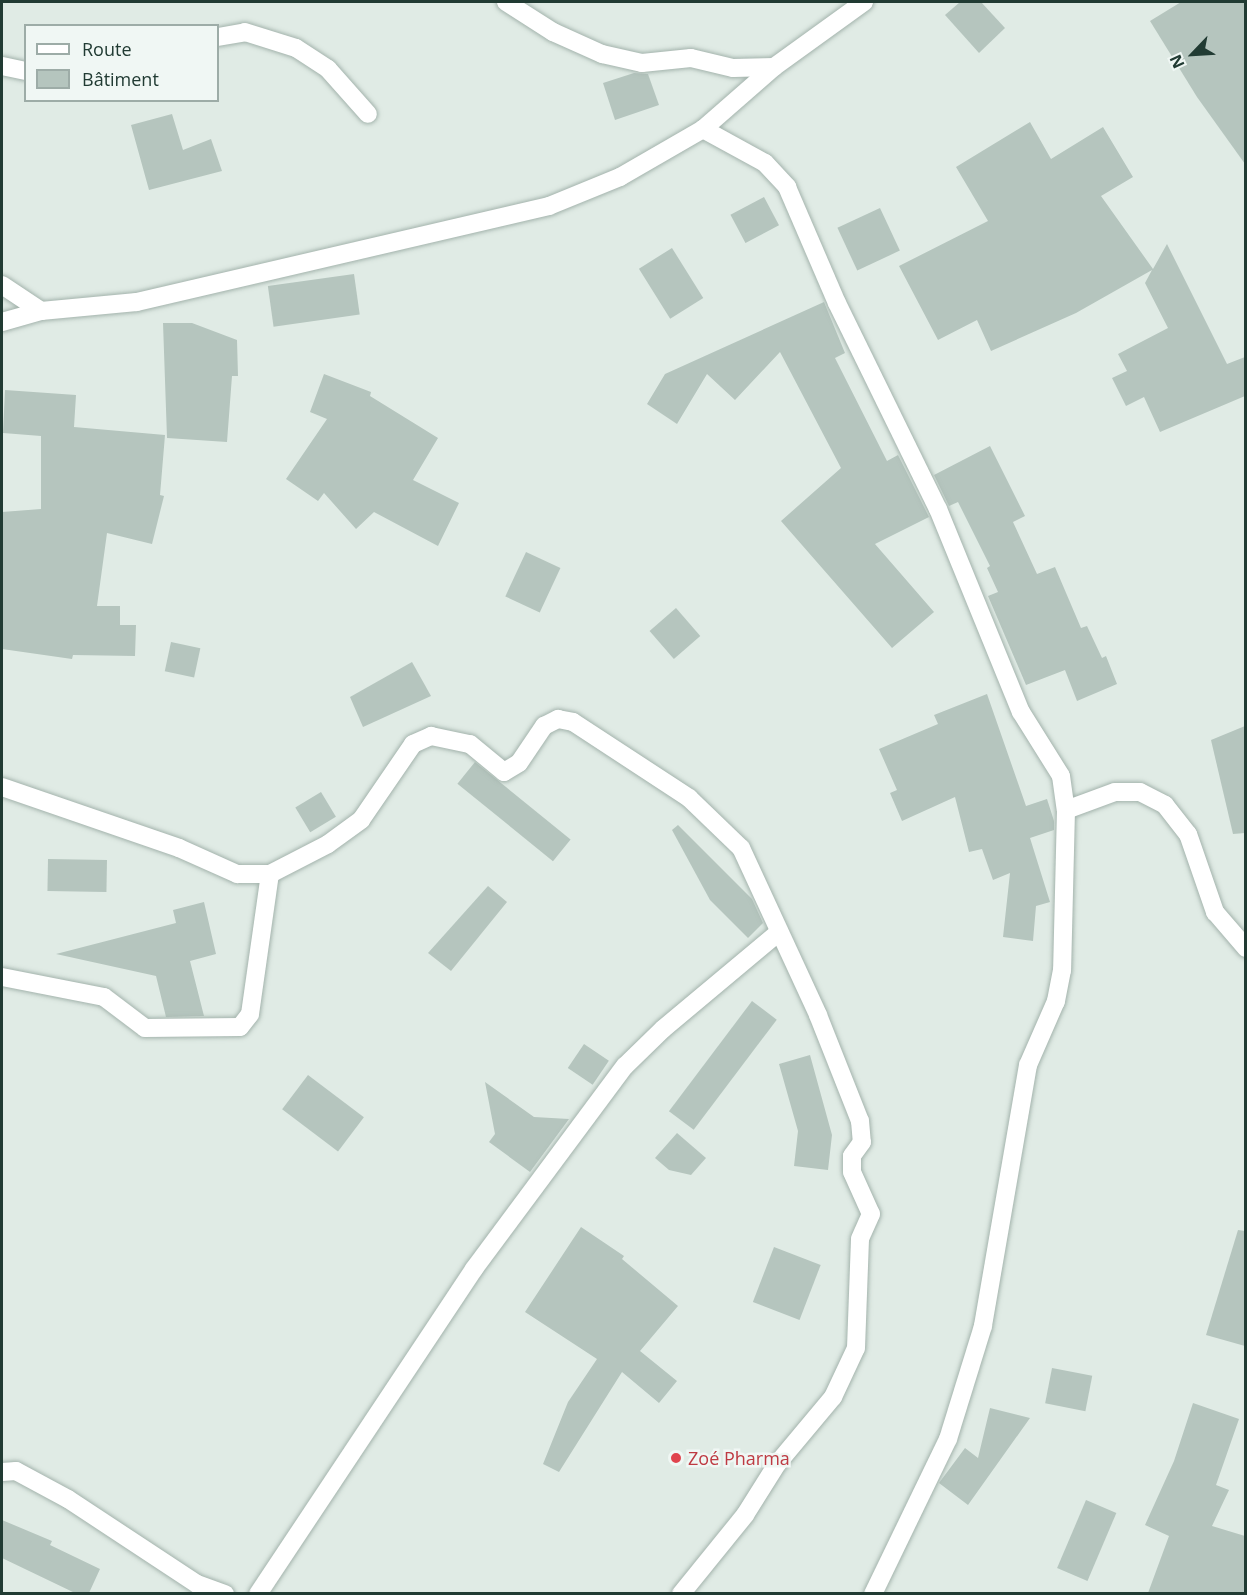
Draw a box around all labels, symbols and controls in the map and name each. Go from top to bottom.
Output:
legend [24,24,219,102]
north arrow [1163,24,1223,84]
text: Route [82,37,132,61]
text: N [1164,51,1189,72]
text: Bâtiment [82,67,159,91]
place label: Zoé Pharma [688,1447,790,1469]
marker: Zoé Pharma [669,1451,683,1465]

